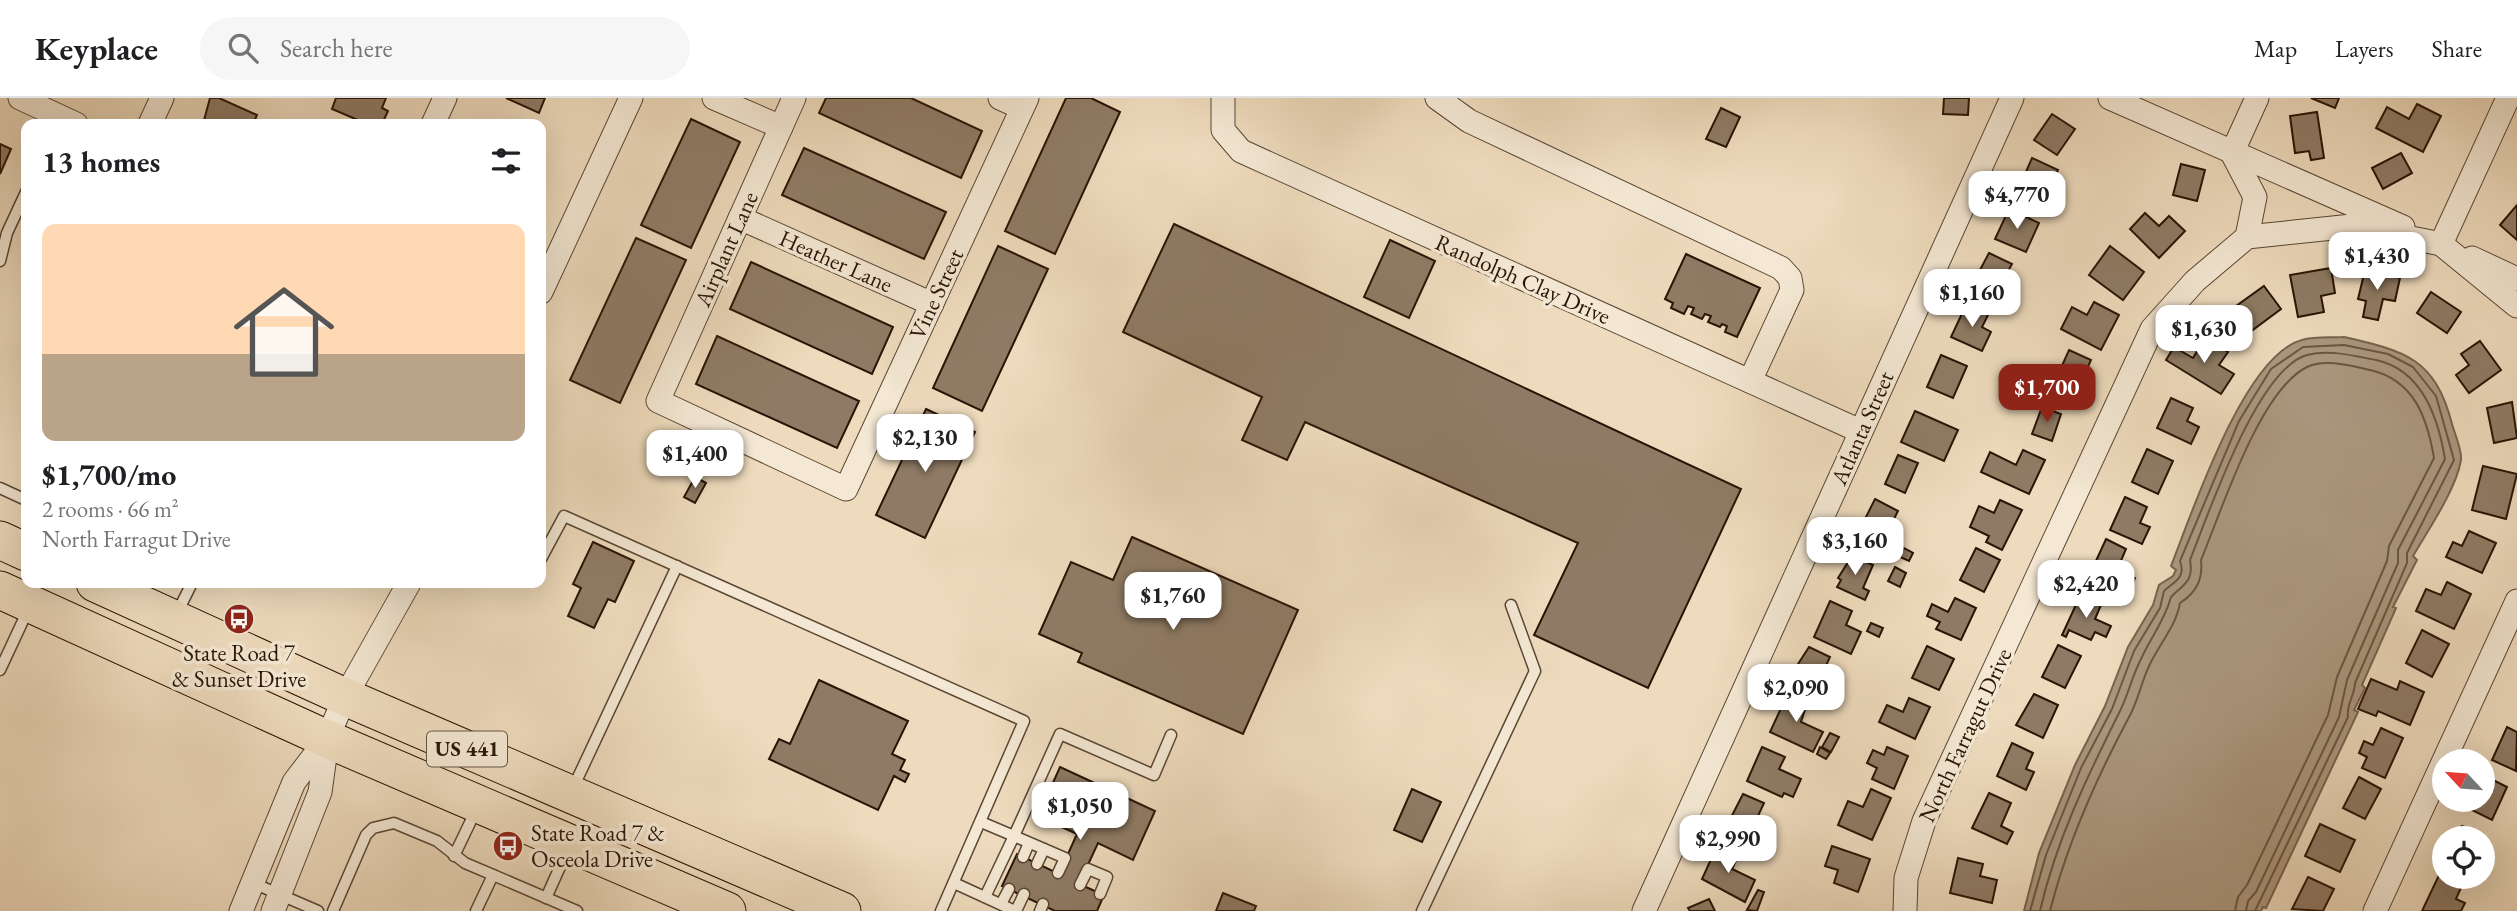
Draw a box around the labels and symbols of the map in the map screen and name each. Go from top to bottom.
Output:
pin: $4,770 [1960,172,2074,231]
street label: Airplant Lane [687,187,765,312]
street label: Heather Lane [775,223,897,299]
street label: Randolph Clay Drive [1431,227,1615,331]
pin: $1,430 [2320,232,2434,292]
street label: Vine Street [902,243,970,344]
pin: $1,160 [1915,270,2029,329]
pin: $1,630 [2147,306,2261,365]
pin: $1,700 [1990,364,2104,424]
street label: Atlanta Street [1823,366,1901,491]
pin: $2,130 [868,414,982,474]
pin: $1,400 [638,430,752,490]
pin: $3,160 [1798,518,1912,577]
pin: $2,420 [2029,560,2143,620]
pin: $1,760 [1116,573,1230,632]
bus stop icon: State Road 7 & Sunset Drive [222,602,256,636]
place label: State Road 7 & Sunset Drive [172,638,306,694]
street label: North Farragut Drive [1912,643,2019,827]
pin: $2,090 [1739,664,1853,724]
road number: US 441 [427,732,507,766]
north arrow [2432,749,2496,812]
pin: $1,050 [1023,782,1137,842]
pin: $2,990 [1671,816,1785,875]
place label: State Road 7 & Osceola Drive [531,818,665,874]
bus stop icon: State Road 7 & Osceola Drive [491,829,525,863]

